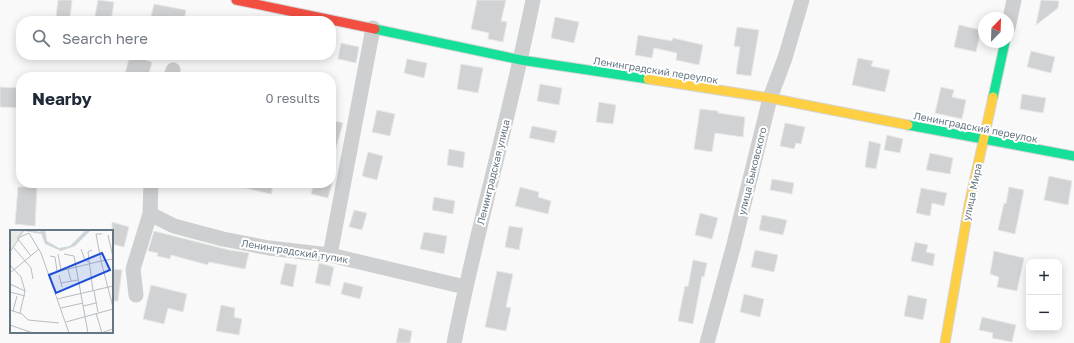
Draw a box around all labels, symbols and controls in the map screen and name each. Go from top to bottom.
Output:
north arrow [978,12,1014,48]
search box [16,16,336,60]
icon: search [30,27,52,49]
text: Search here [62,29,148,47]
street label: Ленинградский переулок [593,54,719,86]
text: Nearby [32,88,92,109]
text: 0 results [265,90,320,106]
street label: Ленинградский переулок [913,109,1039,145]
street label: Ленинградская улица [474,118,512,226]
street label: улица Быковского [735,126,769,216]
street label: улица Мира [960,162,984,222]
inset map [10,230,113,333]
street label: Ленинградский тупик [241,237,350,265]
map controls [1026,259,1062,331]
button: + [1026,259,1062,295]
button: − [1026,295,1062,331]

